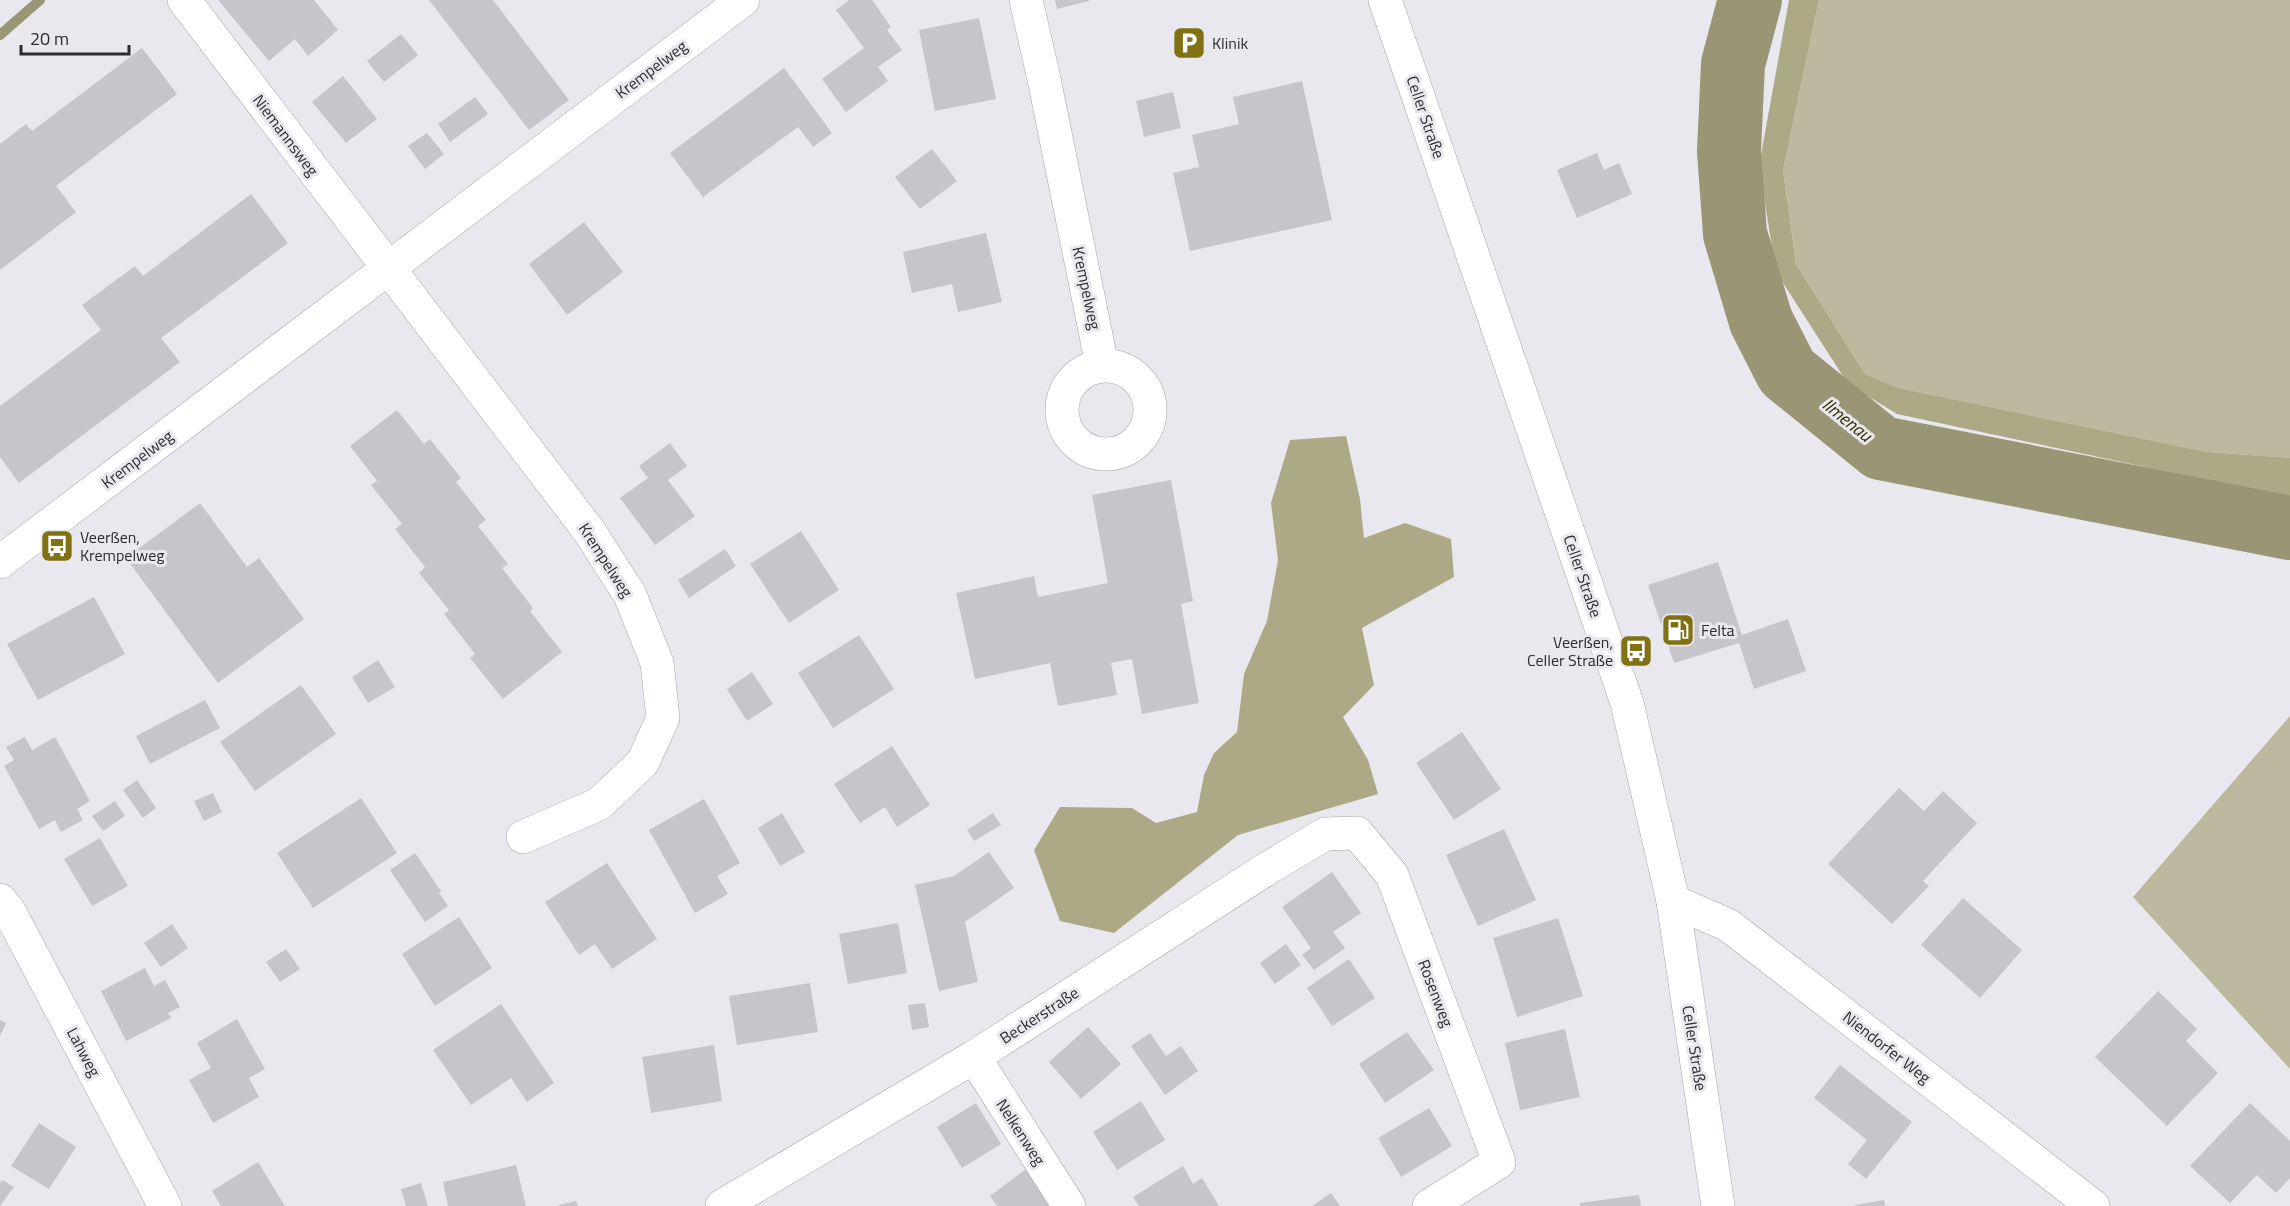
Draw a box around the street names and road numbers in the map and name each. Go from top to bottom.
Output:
street label: Krempelweg [610,34,692,104]
street label: Celler Straße [1401,72,1451,162]
street label: Niemannsweg [247,89,325,181]
street label: Krempelweg [1066,244,1108,332]
street label: Krempelweg [96,424,178,494]
street label: Krempelweg [573,518,639,602]
street label: Celler Straße [1558,531,1608,621]
street label: Rosenweg [1412,956,1460,1030]
street label: Beckerstraße [995,980,1083,1050]
street label: Celler Straße [1676,1004,1714,1092]
street label: Niendorfer Weg [1838,1005,1936,1089]
street label: Lahweg [61,1023,107,1081]
street label: Nelkenweg [991,1094,1051,1170]

